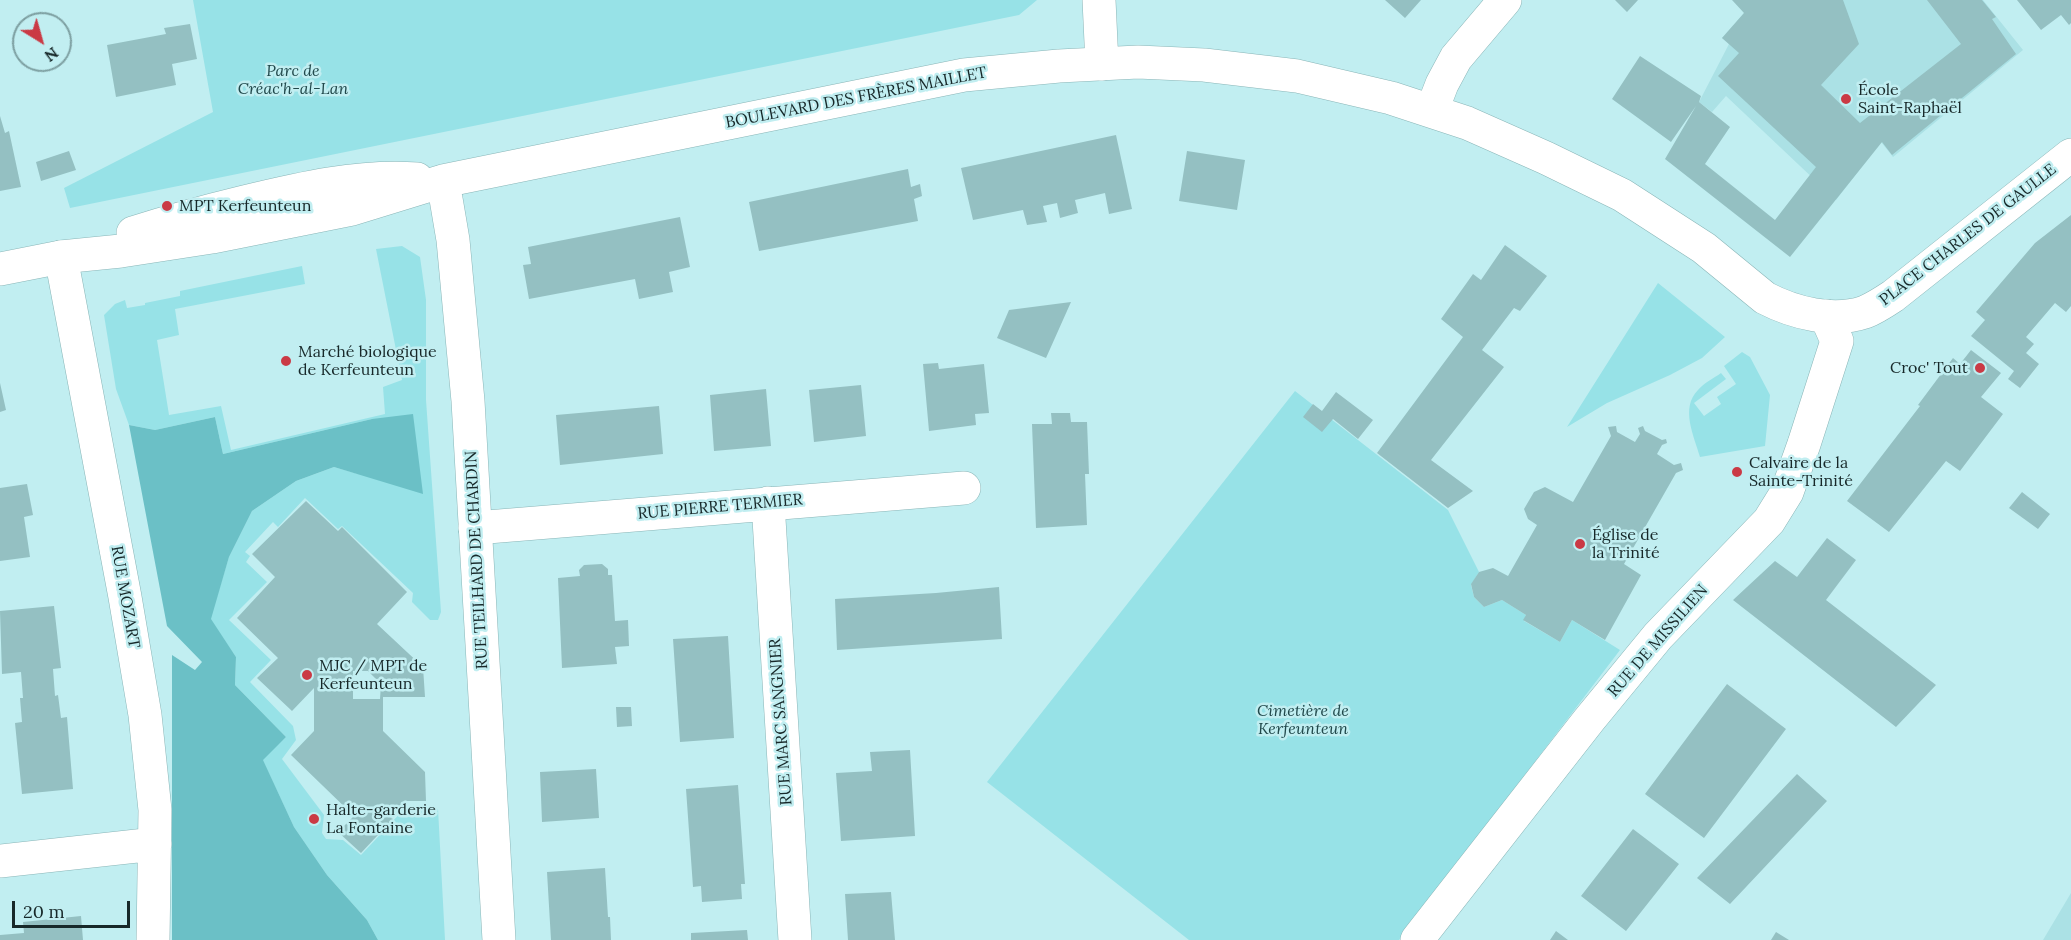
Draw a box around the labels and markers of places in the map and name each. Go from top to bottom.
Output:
place label: École Saint-Raphaël [1858,80,1962,118]
marker: École Saint-Raphaël [1839,92,1853,106]
place label: MPT Kerfeunteun [179,196,311,216]
marker: MPT Kerfeunteun [160,199,174,213]
place label: Marché biologique de Kerfeunteun [298,342,437,380]
marker: Marché biologique de Kerfeunteun [279,354,293,368]
place label: Croc' Tout [1890,358,1968,378]
marker: Croc' Tout [1973,361,1987,375]
place label: Calvaire de la Sainte-Trinité [1749,453,1853,491]
marker: Calvaire de la Sainte-Trinité [1730,465,1744,479]
place label: Église de la Trinité [1592,525,1660,563]
marker: Église de la Trinité [1573,537,1587,551]
place label: MJC / MPT de Kerfeunteun [319,656,427,694]
marker: MJC / MPT de Kerfeunteun [300,668,314,682]
place label: Halte-garderie La Fontaine [326,800,436,838]
marker: Halte-garderie La Fontaine [307,812,321,826]

